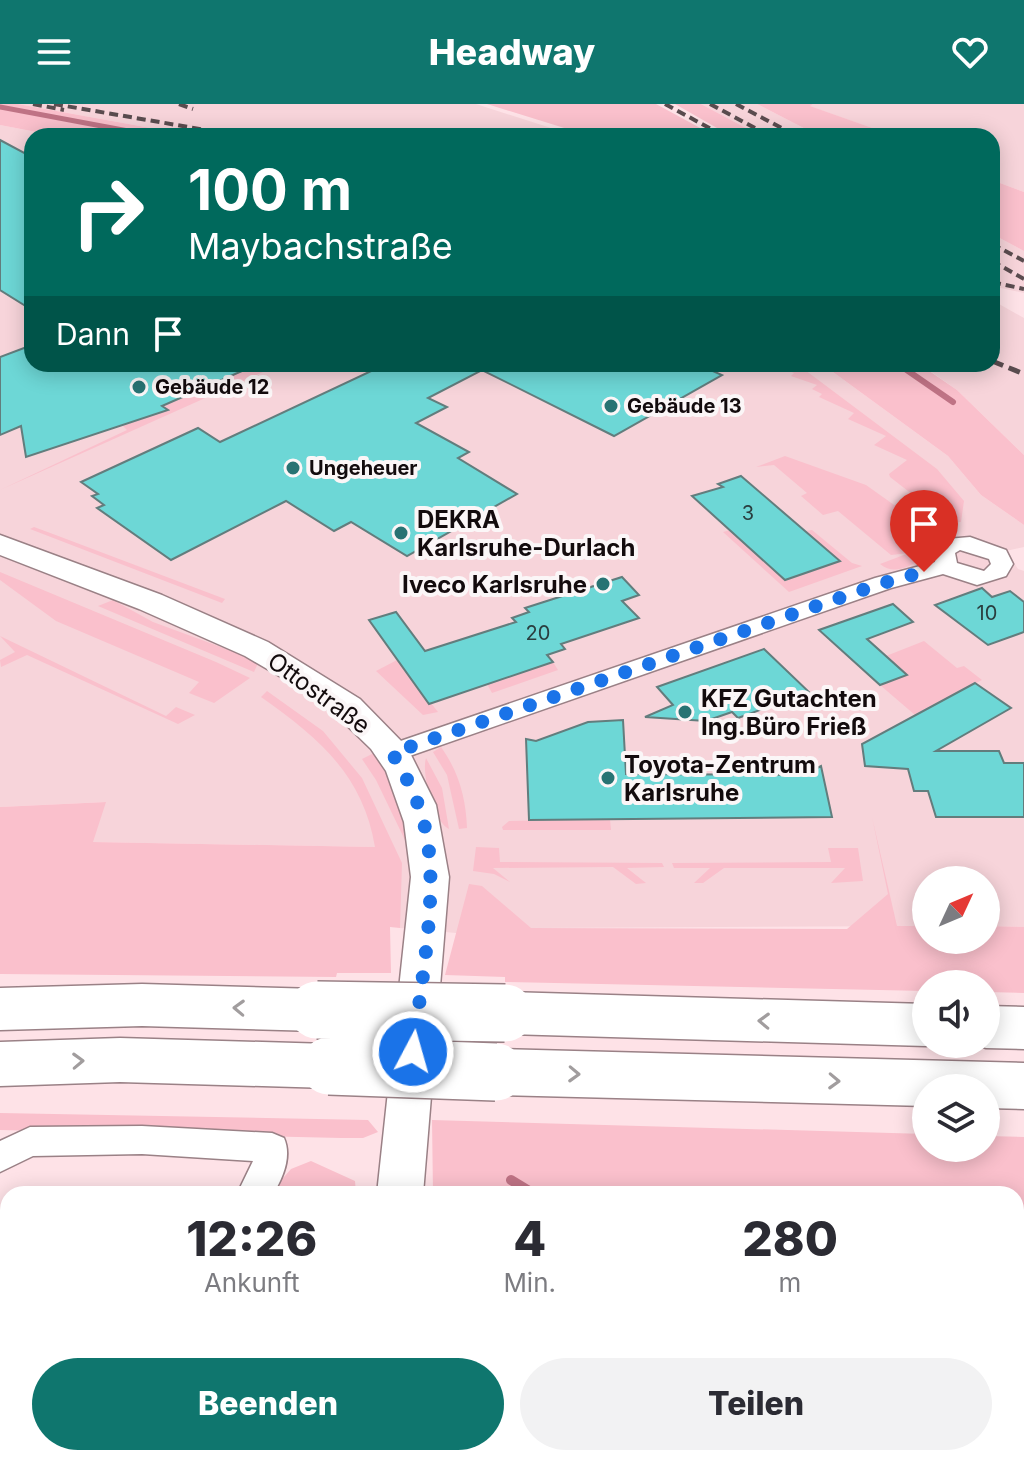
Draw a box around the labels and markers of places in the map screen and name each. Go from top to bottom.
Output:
place label: Gebäude 12 [155,375,269,399]
marker: Gebäude 12 [130,378,148,396]
place label: Gebäude 13 [627,394,742,418]
marker: Gebäude 13 [602,397,620,415]
place label: Ungeheuer [309,456,418,480]
marker: Ungeheuer [284,459,302,477]
pin [890,490,958,572]
place label: DEKRA Karlsruhe-Durlach [417,505,635,562]
marker: DEKRA Karlsruhe-Durlach [392,524,410,542]
place label: Iveco Karlsruhe [402,570,587,599]
marker: Iveco Karlsruhe [594,575,612,593]
place label: KFZ Gutachten Ing.Büro Frieß [701,684,877,741]
marker: KFZ Gutachten Ing.Büro Frieß [676,703,694,721]
place label: Toyota-Zentrum Karlsruhe [624,750,816,807]
marker: Toyota-Zentrum Karlsruhe [599,769,617,787]

